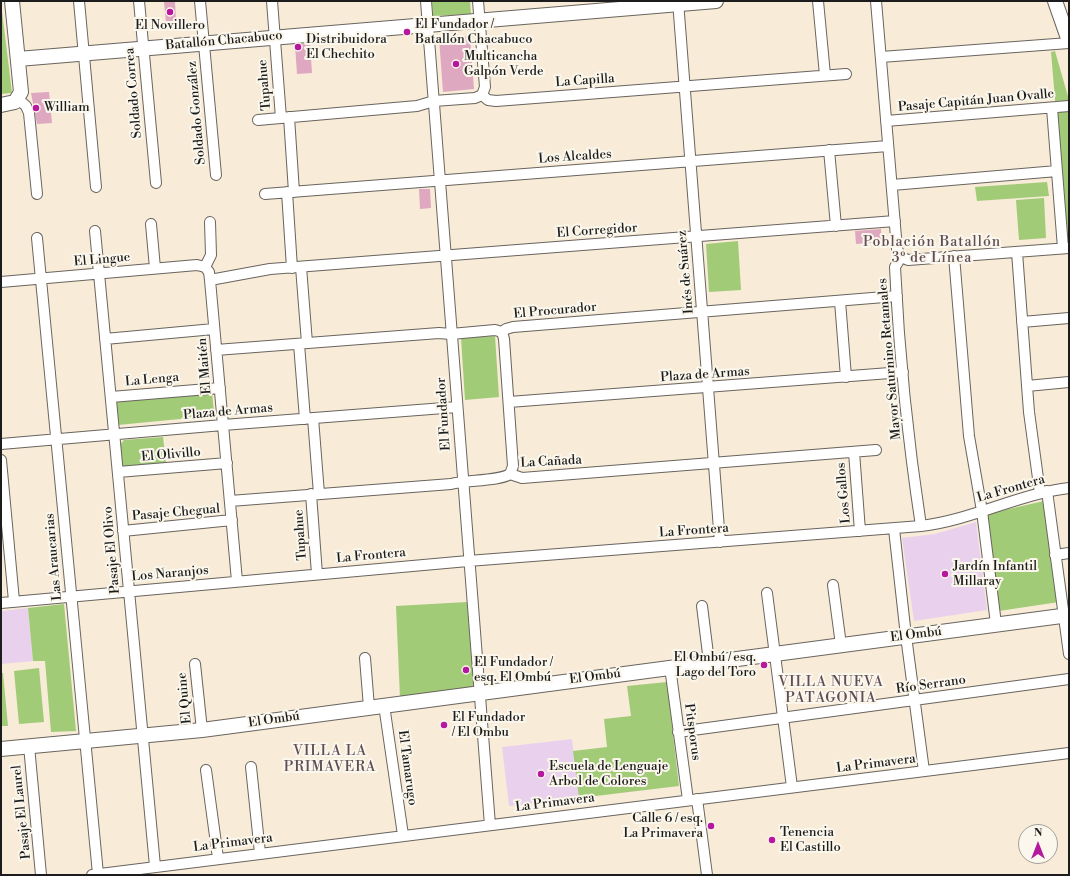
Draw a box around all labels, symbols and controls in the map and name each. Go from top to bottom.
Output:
marker: El Novillero [165,7,175,17]
place label: El Fundador / Batallón Chacabuco [415,17,533,48]
place label: El Novillero [135,18,205,34]
marker: El Fundador / Batallón Chacabuco [402,27,412,37]
street label: Batallón Chacabuco [165,28,283,54]
place label: Distribuidora El Chechito [306,32,387,63]
marker: Distribuidora El Chechito [293,42,303,52]
street label: Soldado Correa [122,47,146,139]
place label: Multicancha Galpón Verde [464,49,543,80]
street label: Tupahue [255,59,275,111]
marker: Multicancha Galpón Verde [451,59,461,69]
street label: Soldado González [185,60,209,166]
street label: La Capilla [555,71,615,91]
street label: Pasaje Capitán Juan Ovalle [897,86,1055,116]
place label: William [44,100,90,116]
marker: William [31,103,41,113]
street label: Los Alcaldes [538,147,612,167]
street label: El Corregidor [556,220,638,242]
street label: Inés de Suárez [675,229,697,315]
district label: Población Batallón 3º de Línea [863,235,1001,268]
street label: El Lingue [73,250,131,270]
street label: Mayor Saturnino Retamales [875,278,905,440]
street label: El Procurador [513,300,597,322]
street label: El Maitén [195,337,215,395]
street label: Plaza de Armas [660,364,750,386]
street label: La Lenga [124,370,180,390]
street label: El Fundador [434,377,454,451]
street label: Plaza de Armas [183,400,273,424]
street label: El Olivillo [141,445,201,465]
street label: La Cañada [520,453,582,471]
street label: Los Gallos [834,462,854,524]
street label: La Frontera [975,472,1047,506]
street label: Pasaje Chegual [131,501,221,525]
street label: Pasaje El Olivo [100,506,124,594]
street label: Tupahue [291,509,311,561]
street label: Las Araucarias [42,513,66,601]
street label: La Frontera [659,521,729,541]
street label: La Frontera [335,545,407,567]
place label: Jardín Infantil Millaray [953,559,1037,590]
street label: Los Naranjos [131,563,209,585]
marker: Jardín Infantil Millaray [940,569,950,579]
street label: El Ombú [889,624,943,646]
place label: El Ombú / esq. Lago del Toro [674,650,756,681]
place label: El Fundador / esq. El Ombú [474,655,553,686]
marker: El Ombú / esq. Lago del Toro [759,660,769,670]
marker: El Fundador / esq. El Ombú [461,665,471,675]
street label: El Ombú [568,666,622,688]
street label: El Quine [175,671,195,725]
street label: Río Serrano [895,672,967,698]
district label: VILLA NUEVA PATAGONIA [778,675,884,708]
street label: Pitsporus [680,703,704,761]
street label: El Ombú [247,709,301,731]
place label: El Fundador / El Ombu [452,710,525,741]
marker: El Fundador / El Ombu [439,720,449,730]
street label: El Tamarugo [394,729,420,807]
district label: VILLA LA PRIMAVERA [284,744,376,776]
street label: La Primavera [835,751,917,777]
place label: Escuela de Lenguaje Arbol de Colores [549,759,668,790]
street label: Pasaje El Laurel [9,764,35,860]
marker: Escuela de Lenguaje Arbol de Colores [536,769,546,779]
street label: La Primavera [514,790,596,816]
place label: Calle 6 / esq. La Primavera [623,811,703,842]
marker: Calle 6 / esq. La Primavera [706,821,716,831]
north arrow [1018,824,1058,864]
place label: Tenencia El Castillo [780,825,841,856]
text: N [1034,826,1042,840]
street label: La Primavera [192,830,274,856]
marker: Tenencia El Castillo [767,835,777,845]

